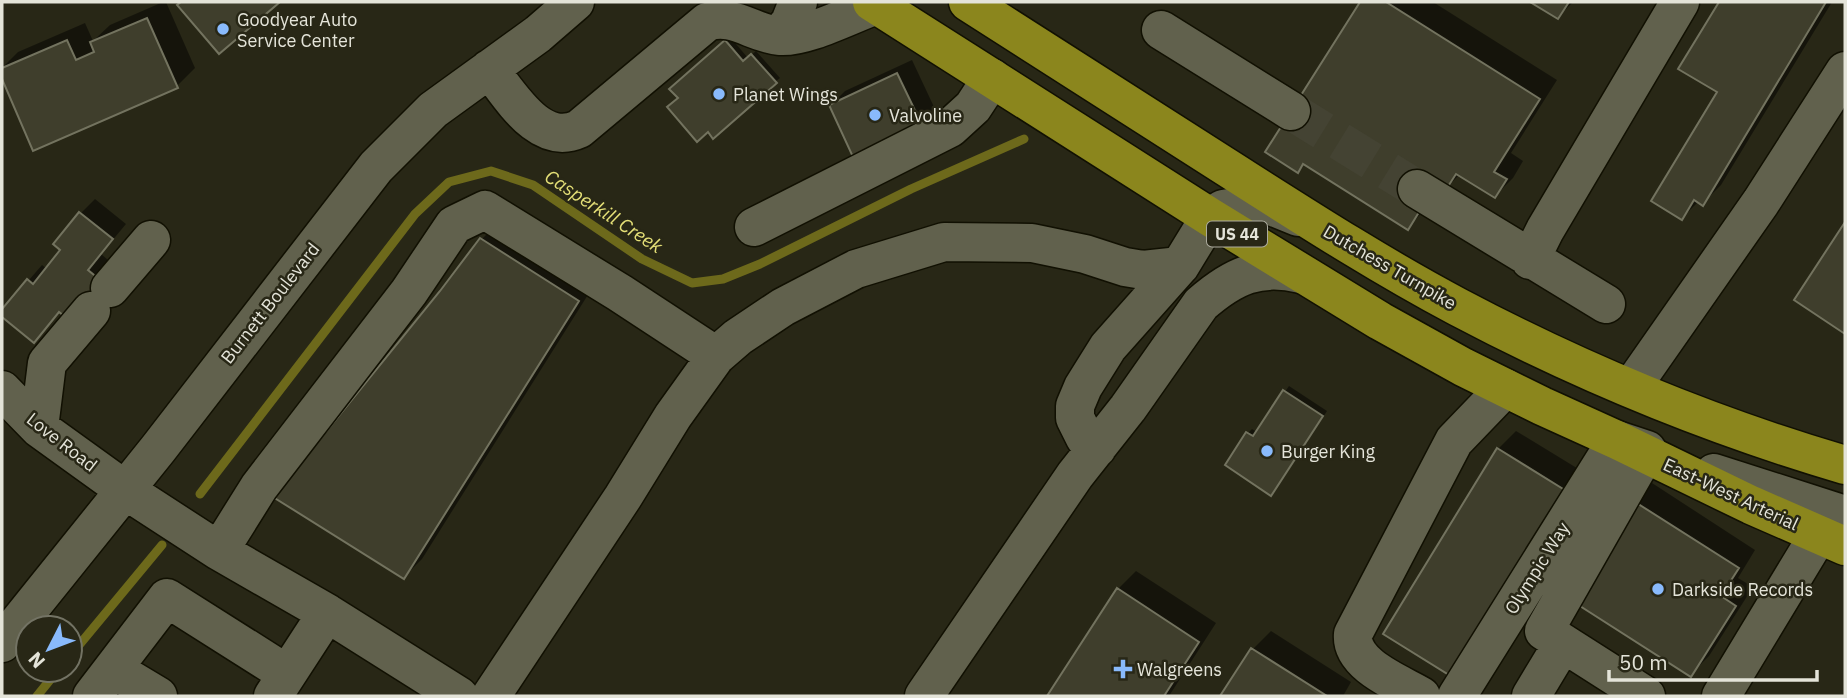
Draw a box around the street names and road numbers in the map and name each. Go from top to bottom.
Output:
street label: Dutchess Turnpike [1319,220,1461,314]
road number: US 44 [1207,222,1267,246]
street label: Burnett Boulevard [216,238,324,368]
street label: Love Road [22,407,102,477]
street label: East-West Arterial [1660,453,1802,535]
street label: Olympic Way [1499,517,1575,619]

